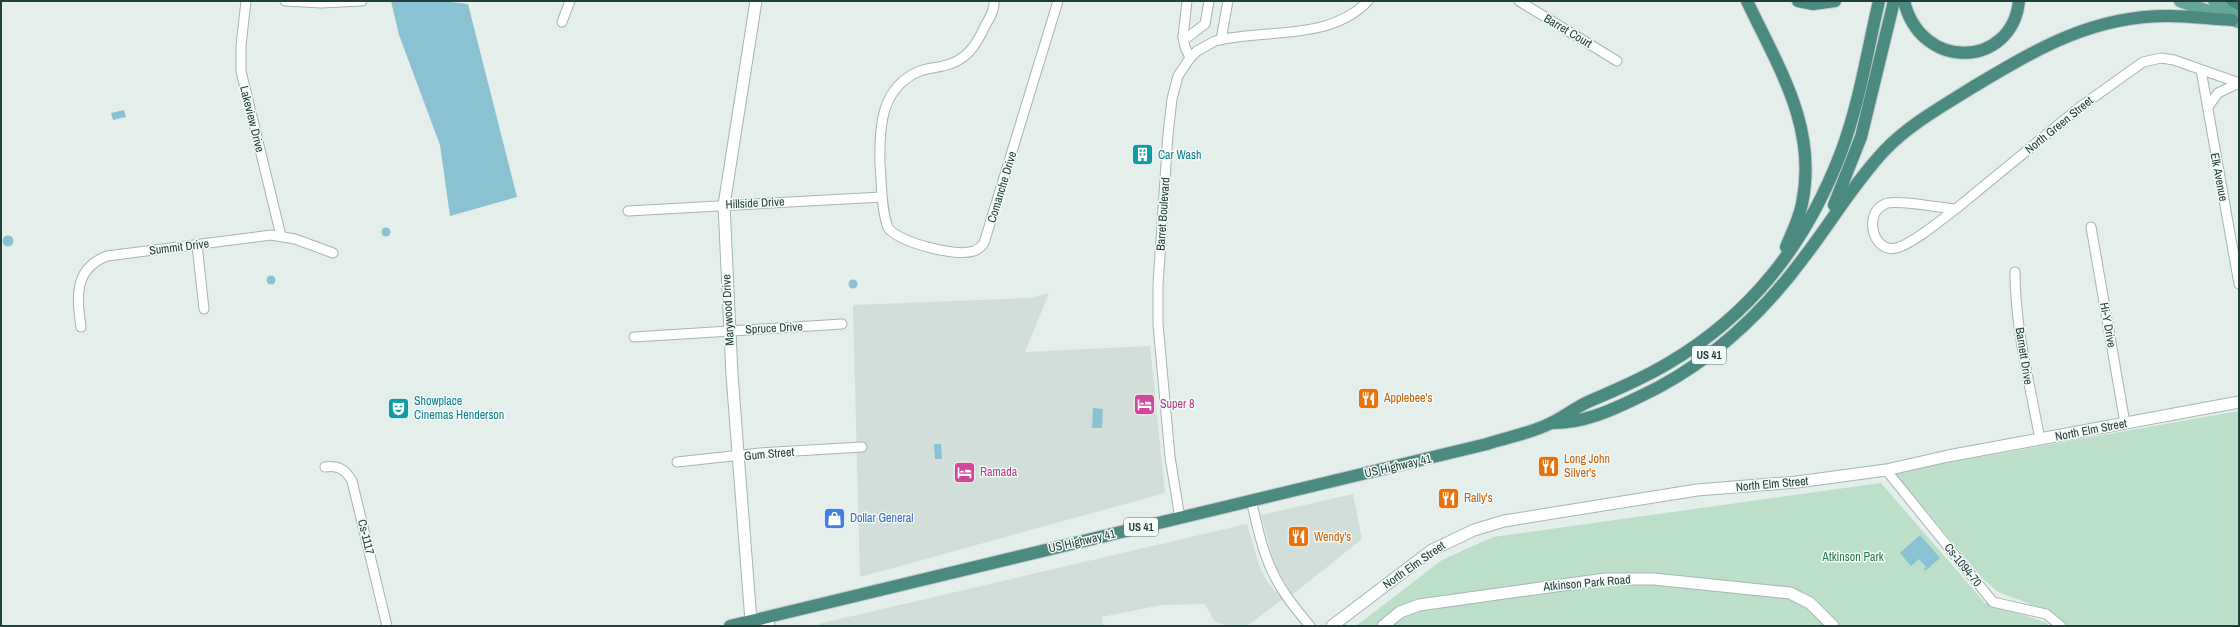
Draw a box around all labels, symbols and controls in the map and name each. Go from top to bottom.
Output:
street label: Barret Court [1541,10,1595,52]
street label: Lakeview Drive [236,84,268,154]
street label: North Green Street [2022,92,2097,157]
building icon: Car Wash [1129,142,1155,168]
place label: Car Wash [1158,147,1201,163]
street label: Comanche Drive [984,149,1020,225]
street label: Elk Avenue [2206,151,2232,203]
street label: Barret Boulevard [1152,177,1174,251]
street label: Hillside Drive [725,193,785,213]
street label: Summit Drive [148,235,210,259]
street label: Marywood Drive [718,274,738,346]
street label: Hi-Y Drive [2096,301,2120,349]
street label: Spruce Drive [745,319,803,337]
street label: Barnett Drive [2012,326,2036,386]
road number: US 41 [1692,346,1726,364]
restaurant icon: Applebee's [1356,385,1382,411]
place label: Applebee's [1383,390,1432,406]
hotel icon: Super 8 [1132,391,1158,417]
place label: Showplace Cinemas Henderson [414,393,504,423]
theatre icon: Showplace Cinemas Henderson [386,395,412,421]
place label: Super 8 [1160,396,1194,412]
street label: North Elm Street [2054,415,2128,445]
street label: Gum Street [743,444,795,464]
street label: US Highway 41 [1363,450,1434,481]
place label: Long John Silver's [1564,451,1610,481]
restaurant icon: Long John Silver's [1536,453,1562,479]
hotel icon: Ramada [952,459,978,485]
place label: Ramada [980,464,1018,480]
street label: North Elm Street [1735,473,1809,495]
restaurant icon: Rally's [1435,485,1461,511]
place label: Rally's [1464,490,1493,506]
shop icon: Dollar General [821,505,847,531]
place label: Dollar General [850,510,913,526]
street label: Cs-1117 [354,518,378,557]
road number: US 41 [1124,518,1158,536]
restaurant icon: Wendy's [1285,524,1311,550]
street label: US Highway 41 [1047,525,1118,556]
place label: Wendy's [1314,529,1351,545]
street label: North Elm Street [1380,537,1449,592]
street label: Cs-1094-70 [1941,540,1985,590]
park label: Atkinson Park [1821,549,1884,565]
street label: Atkinson Park Road [1542,571,1631,595]

